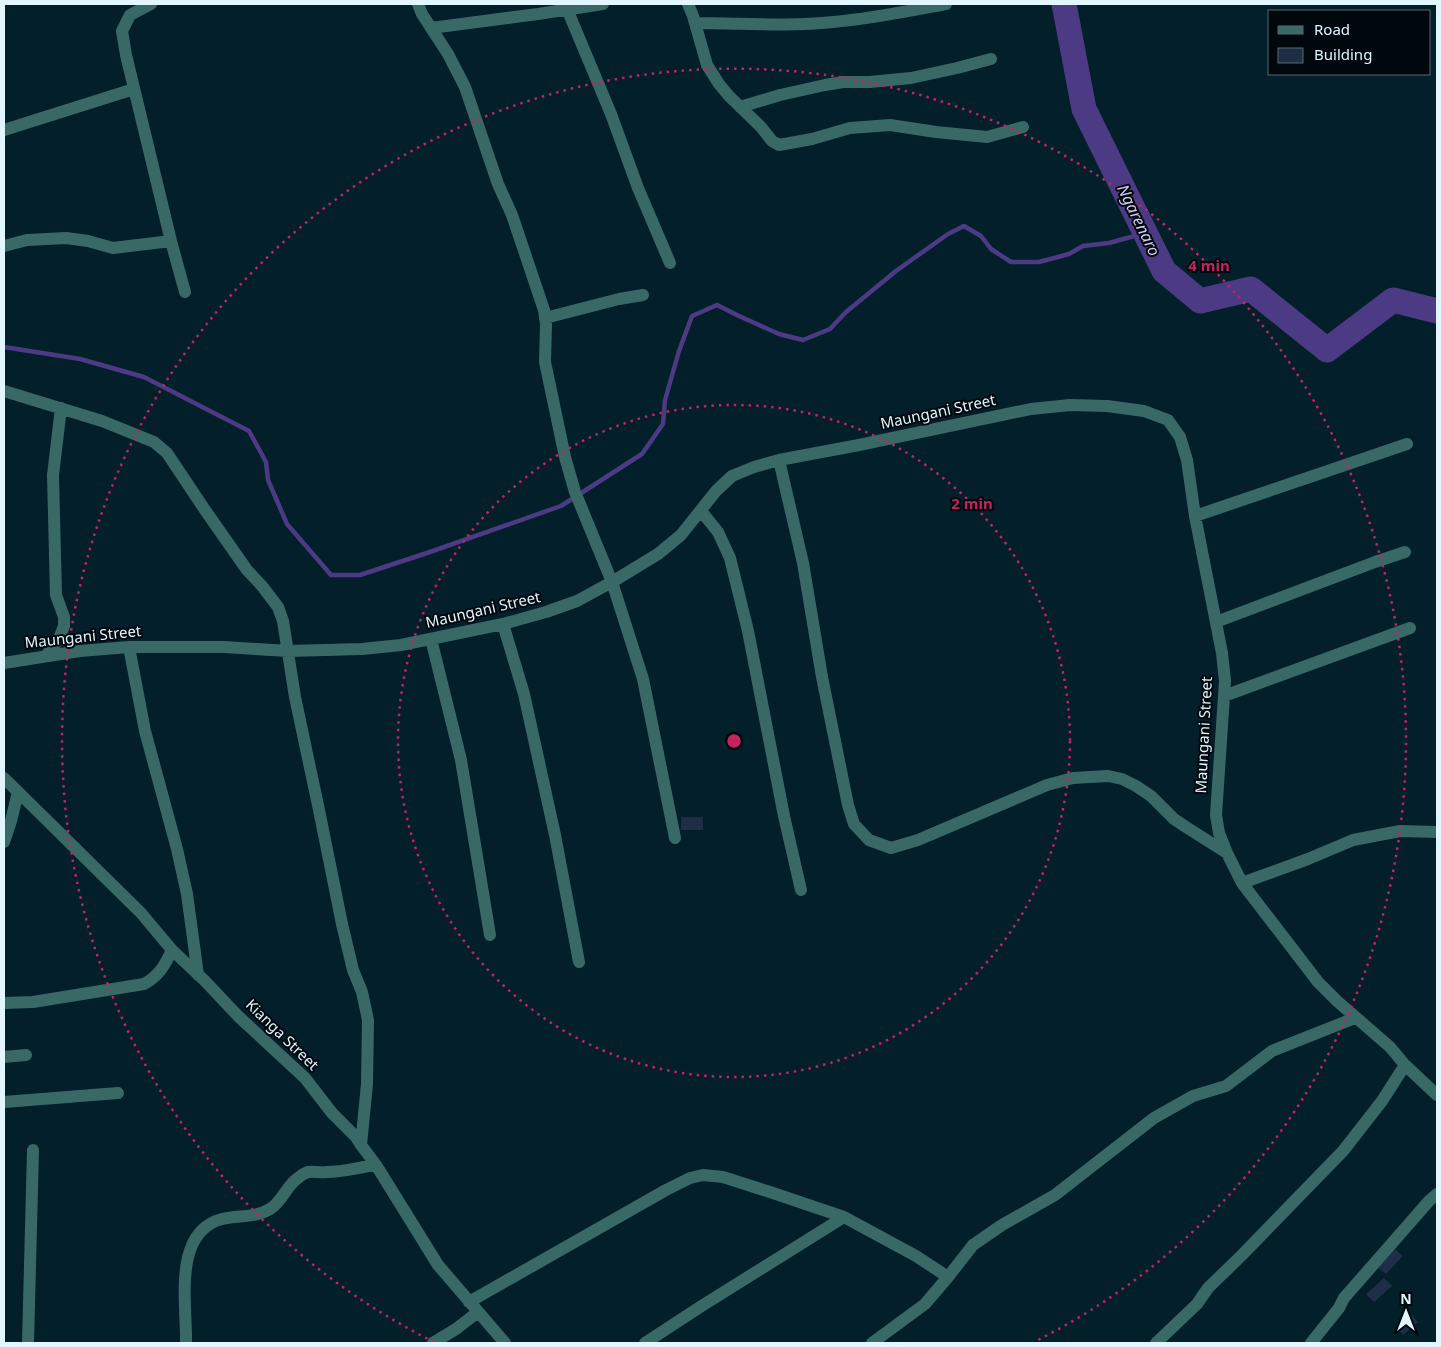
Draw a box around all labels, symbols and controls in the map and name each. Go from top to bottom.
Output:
legend [1268,10,1431,75]
text: Road [1314,19,1350,39]
text: Building [1314,44,1372,64]
water label: Ngarenaro [1112,181,1166,259]
text: 4 min [1188,255,1230,275]
street label: Maungani Street [878,389,998,433]
text: 2 min [951,493,993,513]
street label: Maungani Street [423,586,543,632]
street label: Maungani Street [24,620,143,652]
street label: Maungani Street [1190,675,1216,794]
centre of rings [725,732,743,750]
street label: Kianga Street [242,994,324,1075]
north arrow [1381,1287,1431,1337]
text: N [1400,1289,1412,1308]

